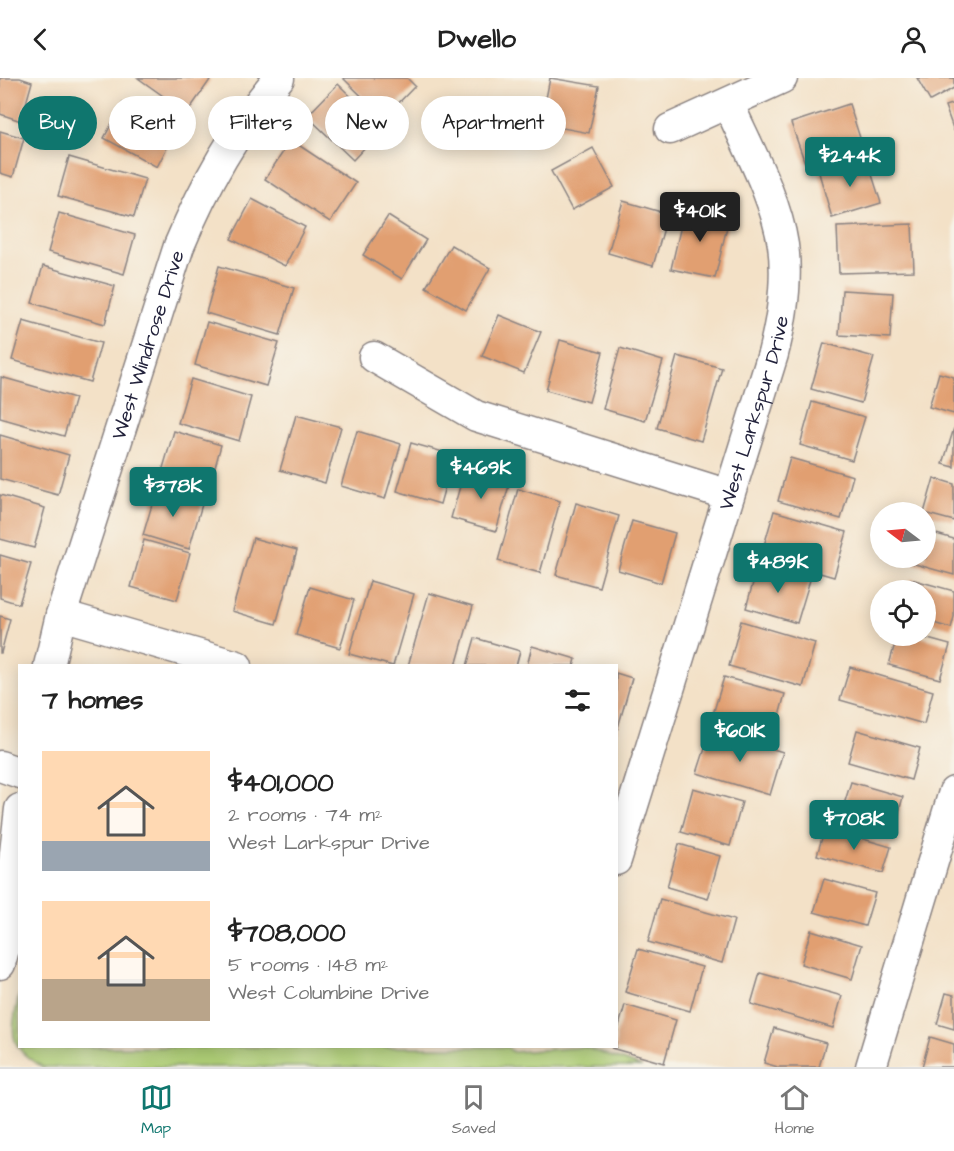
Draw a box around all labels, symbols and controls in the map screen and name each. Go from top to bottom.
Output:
text: Dwello [438,20,516,58]
icon: back [24,23,57,56]
icon: person [897,23,930,56]
chip: Buy [18,96,97,150]
chip: Rent [109,96,196,150]
chip: Filters [208,96,313,150]
chip: New [325,96,409,150]
chip: Apartment [421,96,566,150]
pin: $244K [808,137,892,188]
text: $244K [819,142,881,170]
pin: $401K [658,192,742,243]
text: $401K [674,197,726,225]
street label: West Windrose Drive [105,247,192,443]
street label: West Larkspur Drive [712,313,796,514]
pin: $469K [439,449,523,500]
text: $469K [451,454,511,482]
pin: $378K [131,467,215,518]
text: $378K [144,472,202,500]
north arrow [870,502,936,568]
map controls [870,502,936,646]
pin: $489K [736,543,820,594]
text: $489K [747,548,809,576]
button: locate [870,580,936,646]
text: 7 homes [42,682,143,718]
icon: filters [561,684,594,717]
pin: $601K [698,712,782,763]
text: $601K [715,717,765,745]
text: $401,000 [228,765,334,801]
icon: home [90,775,162,847]
pin: $708K [812,800,896,851]
text: 2 rooms · 74 m² [228,801,382,829]
text: $708K [823,805,885,833]
text: West Larkspur Drive [228,829,430,857]
text: $708,000 [228,915,346,951]
icon: home [90,925,162,997]
text: 5 rooms · 148 m² [228,951,388,979]
text: West Columbine Drive [228,979,429,1007]
tab: Map [140,1081,173,1139]
tab: Saved [452,1081,495,1139]
tab: Home [775,1081,814,1139]

